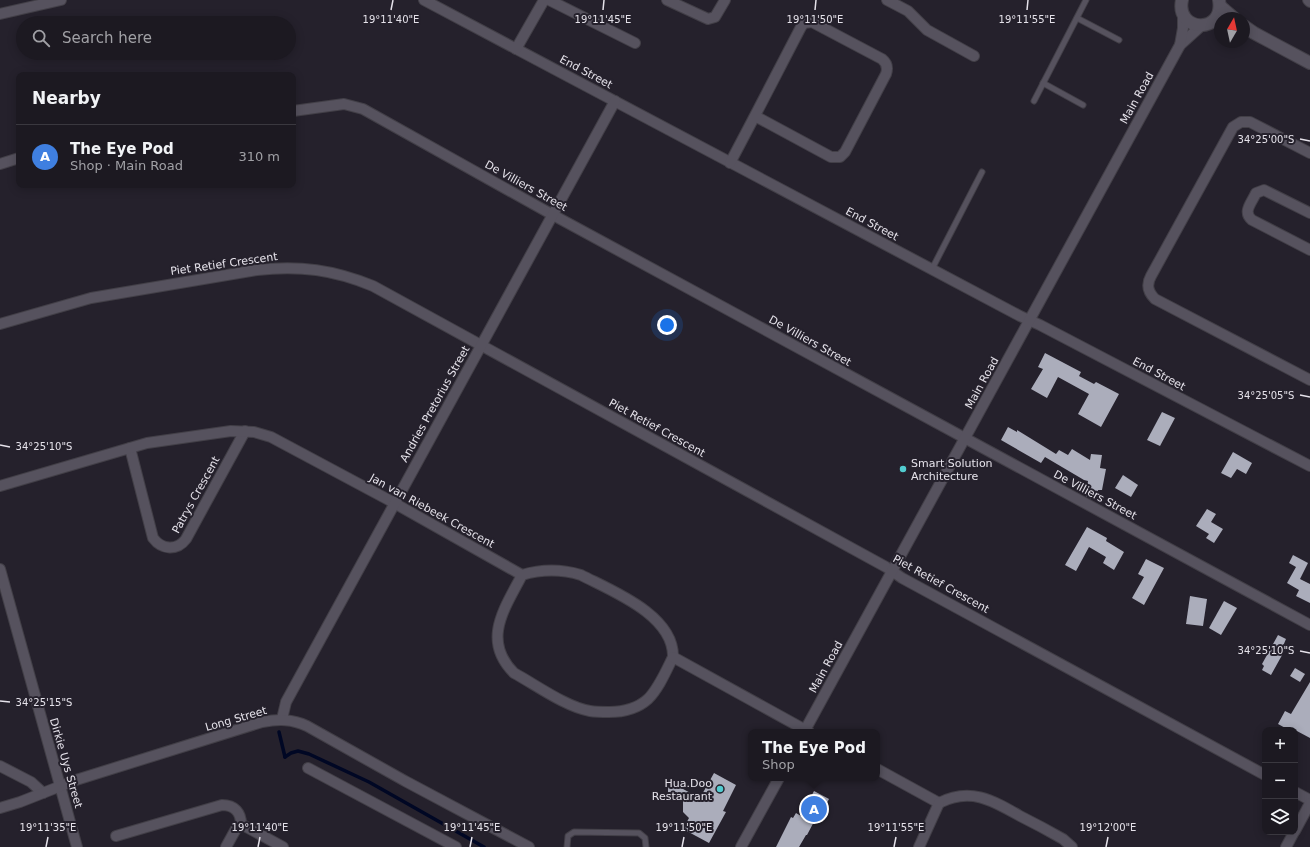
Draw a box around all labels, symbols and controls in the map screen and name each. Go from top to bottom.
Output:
north arrow [1214,12,1250,48]
text: 19°11'40"E [363,14,419,25]
text: 19°11'45"E [575,14,631,25]
text: 19°11'50"E [787,14,843,25]
text: 19°11'55"E [999,14,1055,25]
search box [16,16,296,60]
icon: search [30,27,52,49]
text: Search here [62,29,152,47]
street label: End Street [557,53,615,92]
street label: Main Road [1117,70,1157,126]
text: Nearby [32,88,101,108]
text: 34°25'00"S [1238,134,1294,145]
text: The Eye Pod [70,140,174,158]
text: A [40,149,50,164]
text: 310 m [238,149,280,164]
text: Shop · Main Road [70,158,183,173]
street label: De Villiers Street [483,158,570,214]
street label: End Street [843,205,901,244]
street label: Piet Retief Crescent [170,250,279,278]
street label: De Villiers Street [767,313,854,369]
your location [657,315,677,335]
street label: Andries Pretorius Street [398,343,473,464]
street label: Main Road [962,355,1002,411]
street label: End Street [1130,355,1188,394]
text: 34°25'05"S [1238,390,1294,401]
street label: Piet Retief Crescent [607,396,708,460]
text: 34°25'10"S [16,441,72,452]
street label: Patrys Crescent [169,454,223,536]
place label: Smart Solution Architecture [911,457,993,483]
marker: Smart Solution Architecture [898,464,908,474]
street label: De Villiers Street [1051,468,1139,523]
street label: Jan van Riebeek Crescent [366,471,497,551]
street label: Piet Retief Crescent [891,552,992,616]
street label: Main Road [806,639,846,695]
text: 34°25'10"S [1238,645,1294,656]
text: 34°25'15"S [16,697,72,708]
street label: Long Street [204,704,269,734]
street label: Dirkie Uys Street [47,717,85,810]
map controls [1262,727,1298,835]
button: + [1262,727,1298,763]
popup [748,729,880,781]
text: The Eye Pod [762,739,866,757]
text: Shop [762,757,795,772]
button: − [1262,763,1298,799]
place label: Hua.Doo Restaurant [652,777,713,803]
marker: Hua.Doo Restaurant [715,784,725,794]
pin: A [801,794,827,824]
button: layers [1262,799,1298,835]
text: 19°11'35"E [20,822,76,833]
text: 19°11'40"E [232,822,288,833]
text: 19°11'45"E [444,822,500,833]
text: 19°11'50"E [656,822,712,833]
text: 19°11'55"E [868,822,924,833]
text: 19°12'00"E [1080,822,1136,833]

